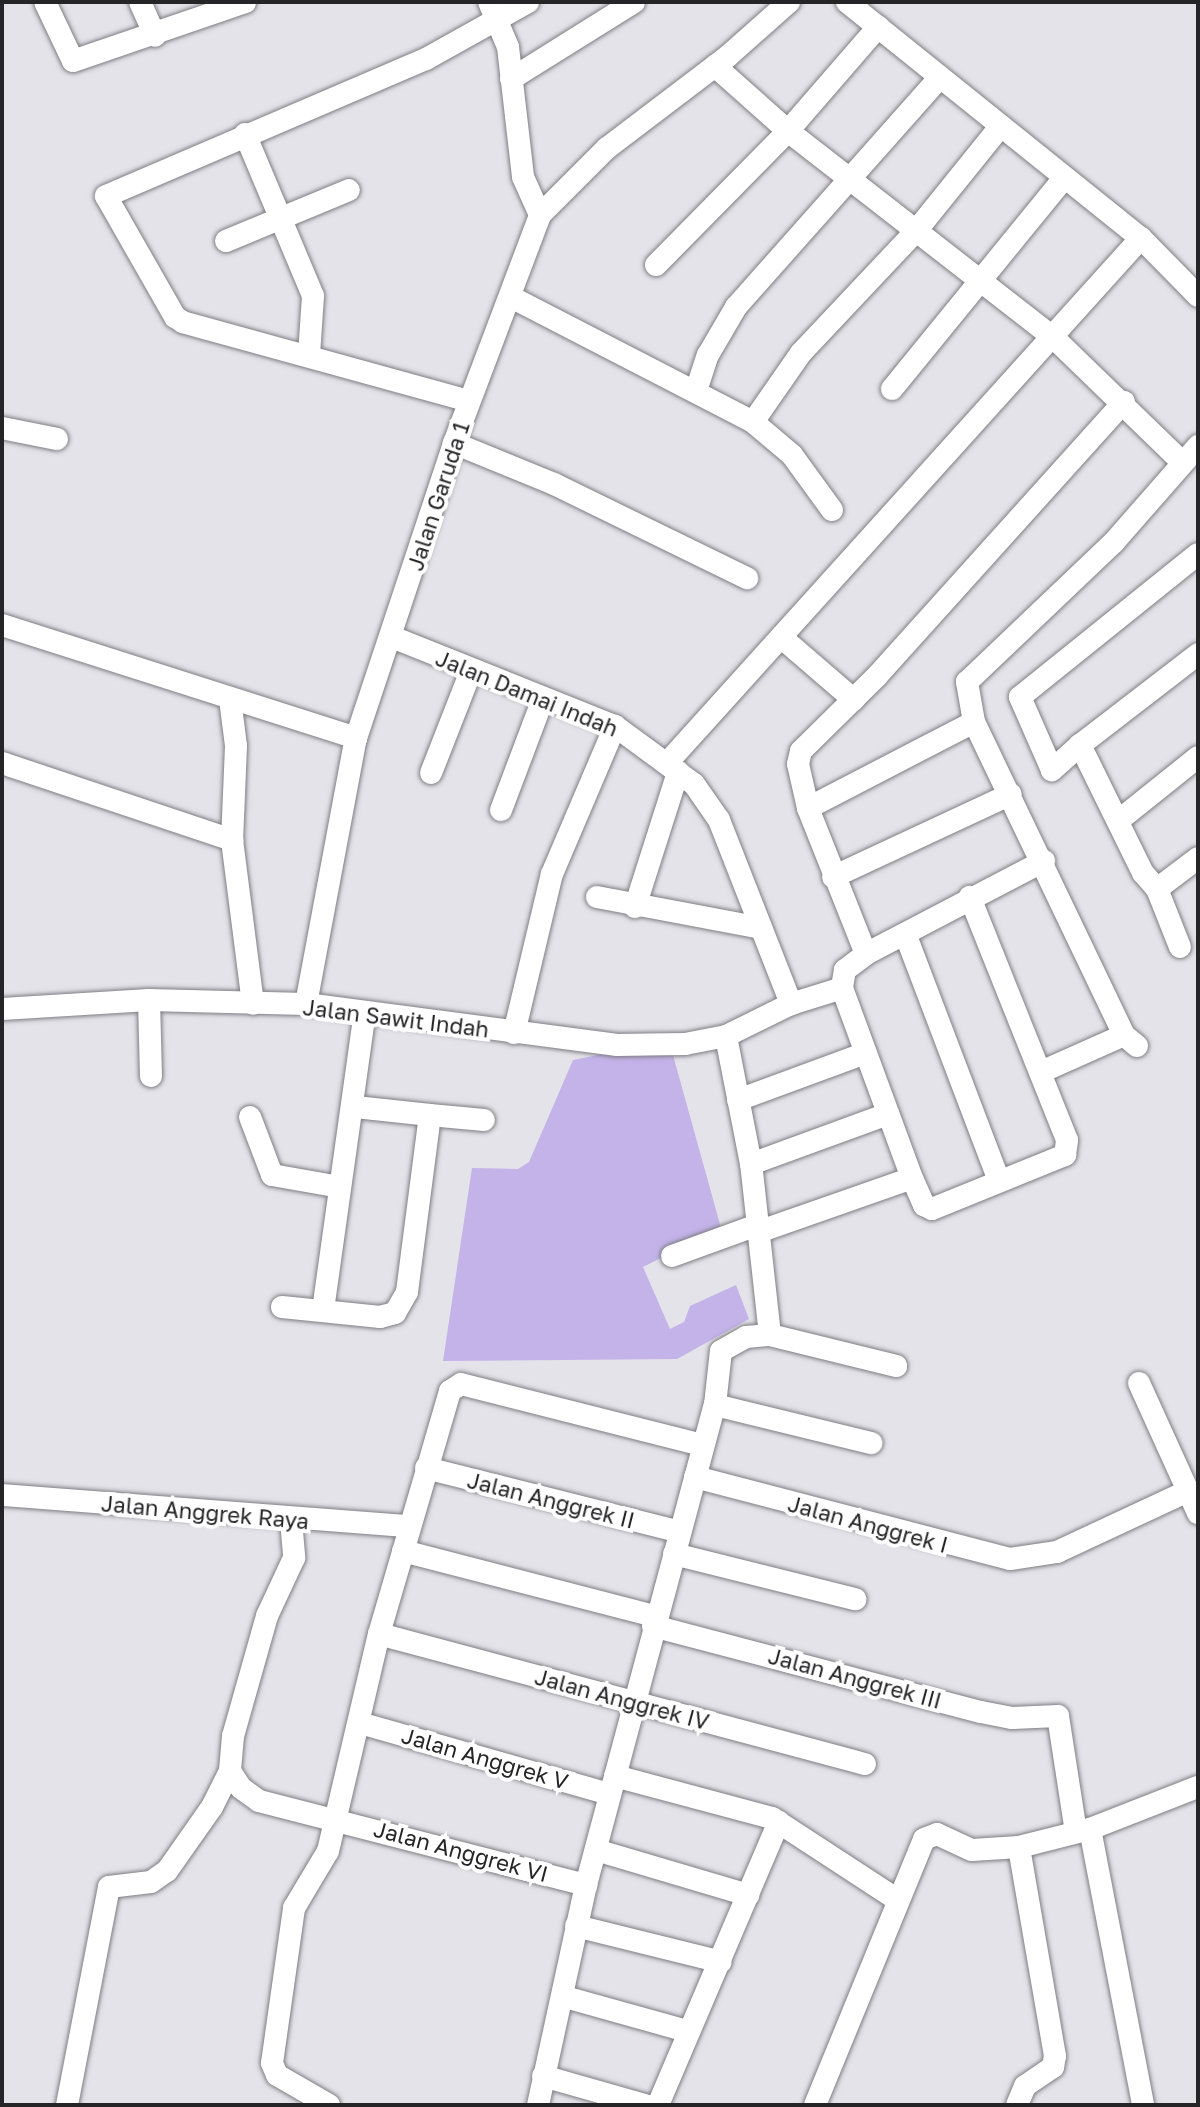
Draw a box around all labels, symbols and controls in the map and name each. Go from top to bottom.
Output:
street label: Jalan Garuda 1 [401,418,475,574]
street label: Jalan Damai Indah [432,644,622,742]
street label: Jalan Sawit Indah [301,993,491,1043]
street label: Jalan Anggrek II [465,1466,637,1534]
street label: Jalan Anggrek Raya [100,1490,310,1534]
street label: Jalan Anggrek I [785,1490,951,1558]
street label: Jalan Anggrek III [765,1642,945,1714]
street label: Jalan Anggrek IV [532,1663,712,1735]
street label: Jalan Anggrek V [399,1722,571,1794]
street label: Jalan Anggrek VI [371,1815,551,1887]

